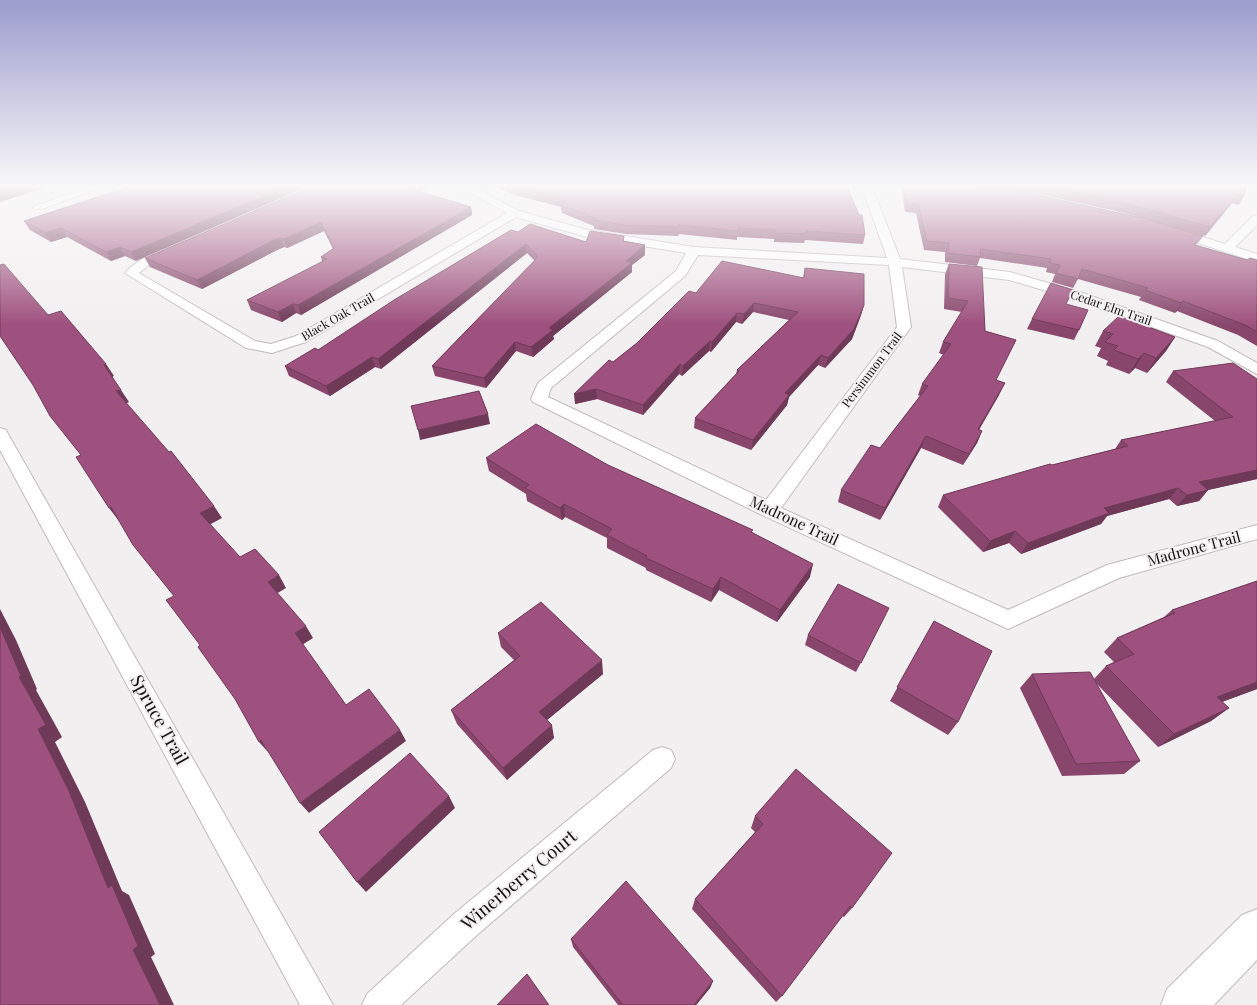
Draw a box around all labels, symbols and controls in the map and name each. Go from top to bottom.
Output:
street label: Cedar Elm Trail [1068,286,1155,329]
street label: Black Oak Trail [298,288,377,344]
street label: Persimmon Trail [838,328,905,410]
street label: Madrone Trail [747,491,842,549]
street label: Madrone Trail [1145,526,1243,570]
street label: Spruce Trail [125,670,194,769]
street label: Winerberry Court [455,823,582,935]

